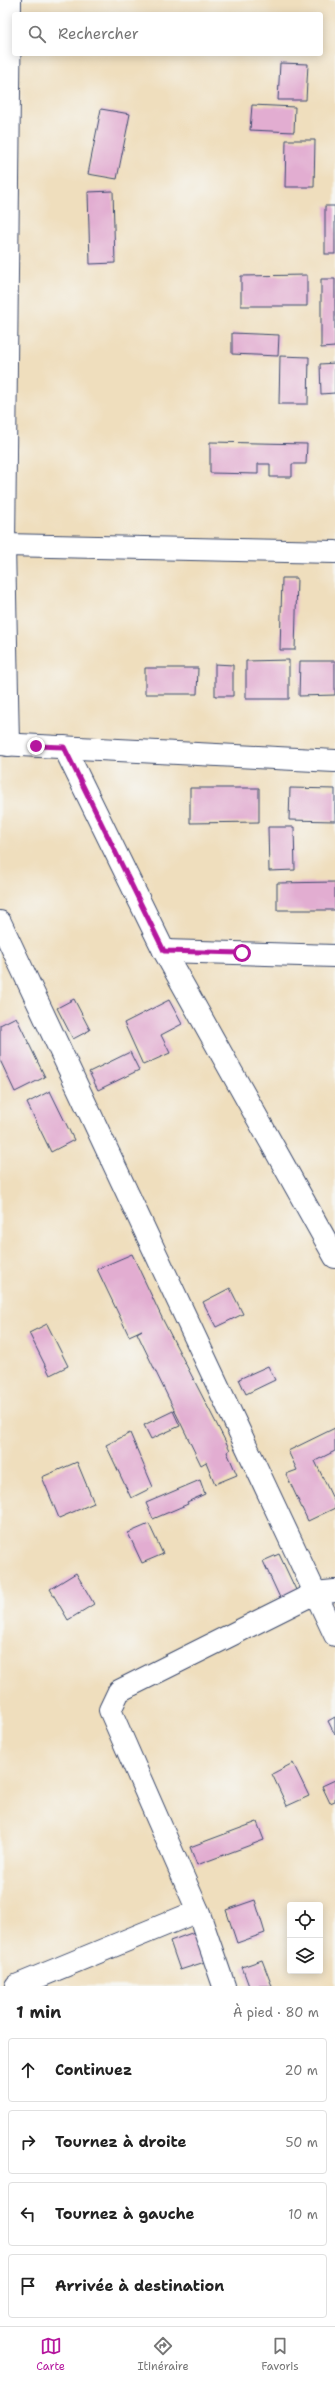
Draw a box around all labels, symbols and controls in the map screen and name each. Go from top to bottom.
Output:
search box [12,12,323,56]
icon: search [26,23,48,45]
text: Rechercher [58,24,139,44]
route end [27,737,45,755]
route start [233,944,251,962]
map controls [287,1902,323,1974]
button: locate [287,1902,323,1938]
button: layers [287,1938,323,1974]
text: 1 min [16,2001,61,2023]
text: À pied · 80 m [233,2004,319,2021]
icon: ahead [17,2059,39,2081]
text: Continuez [55,2060,132,2080]
text: 20 m [285,2062,318,2079]
icon: right [17,2131,39,2153]
text: Tournez à droite [55,2132,187,2152]
text: 50 m [285,2134,318,2151]
icon: left [17,2203,39,2225]
text: Tournez à gauche [55,2204,195,2224]
text: 10 m [288,2206,318,2223]
icon: arrive [17,2275,39,2297]
text: Arrivée à destination [55,2276,224,2296]
tab: Carte [36,2335,65,2374]
tab: Itinéraire [138,2335,189,2374]
tab: Favoris [261,2335,299,2374]

